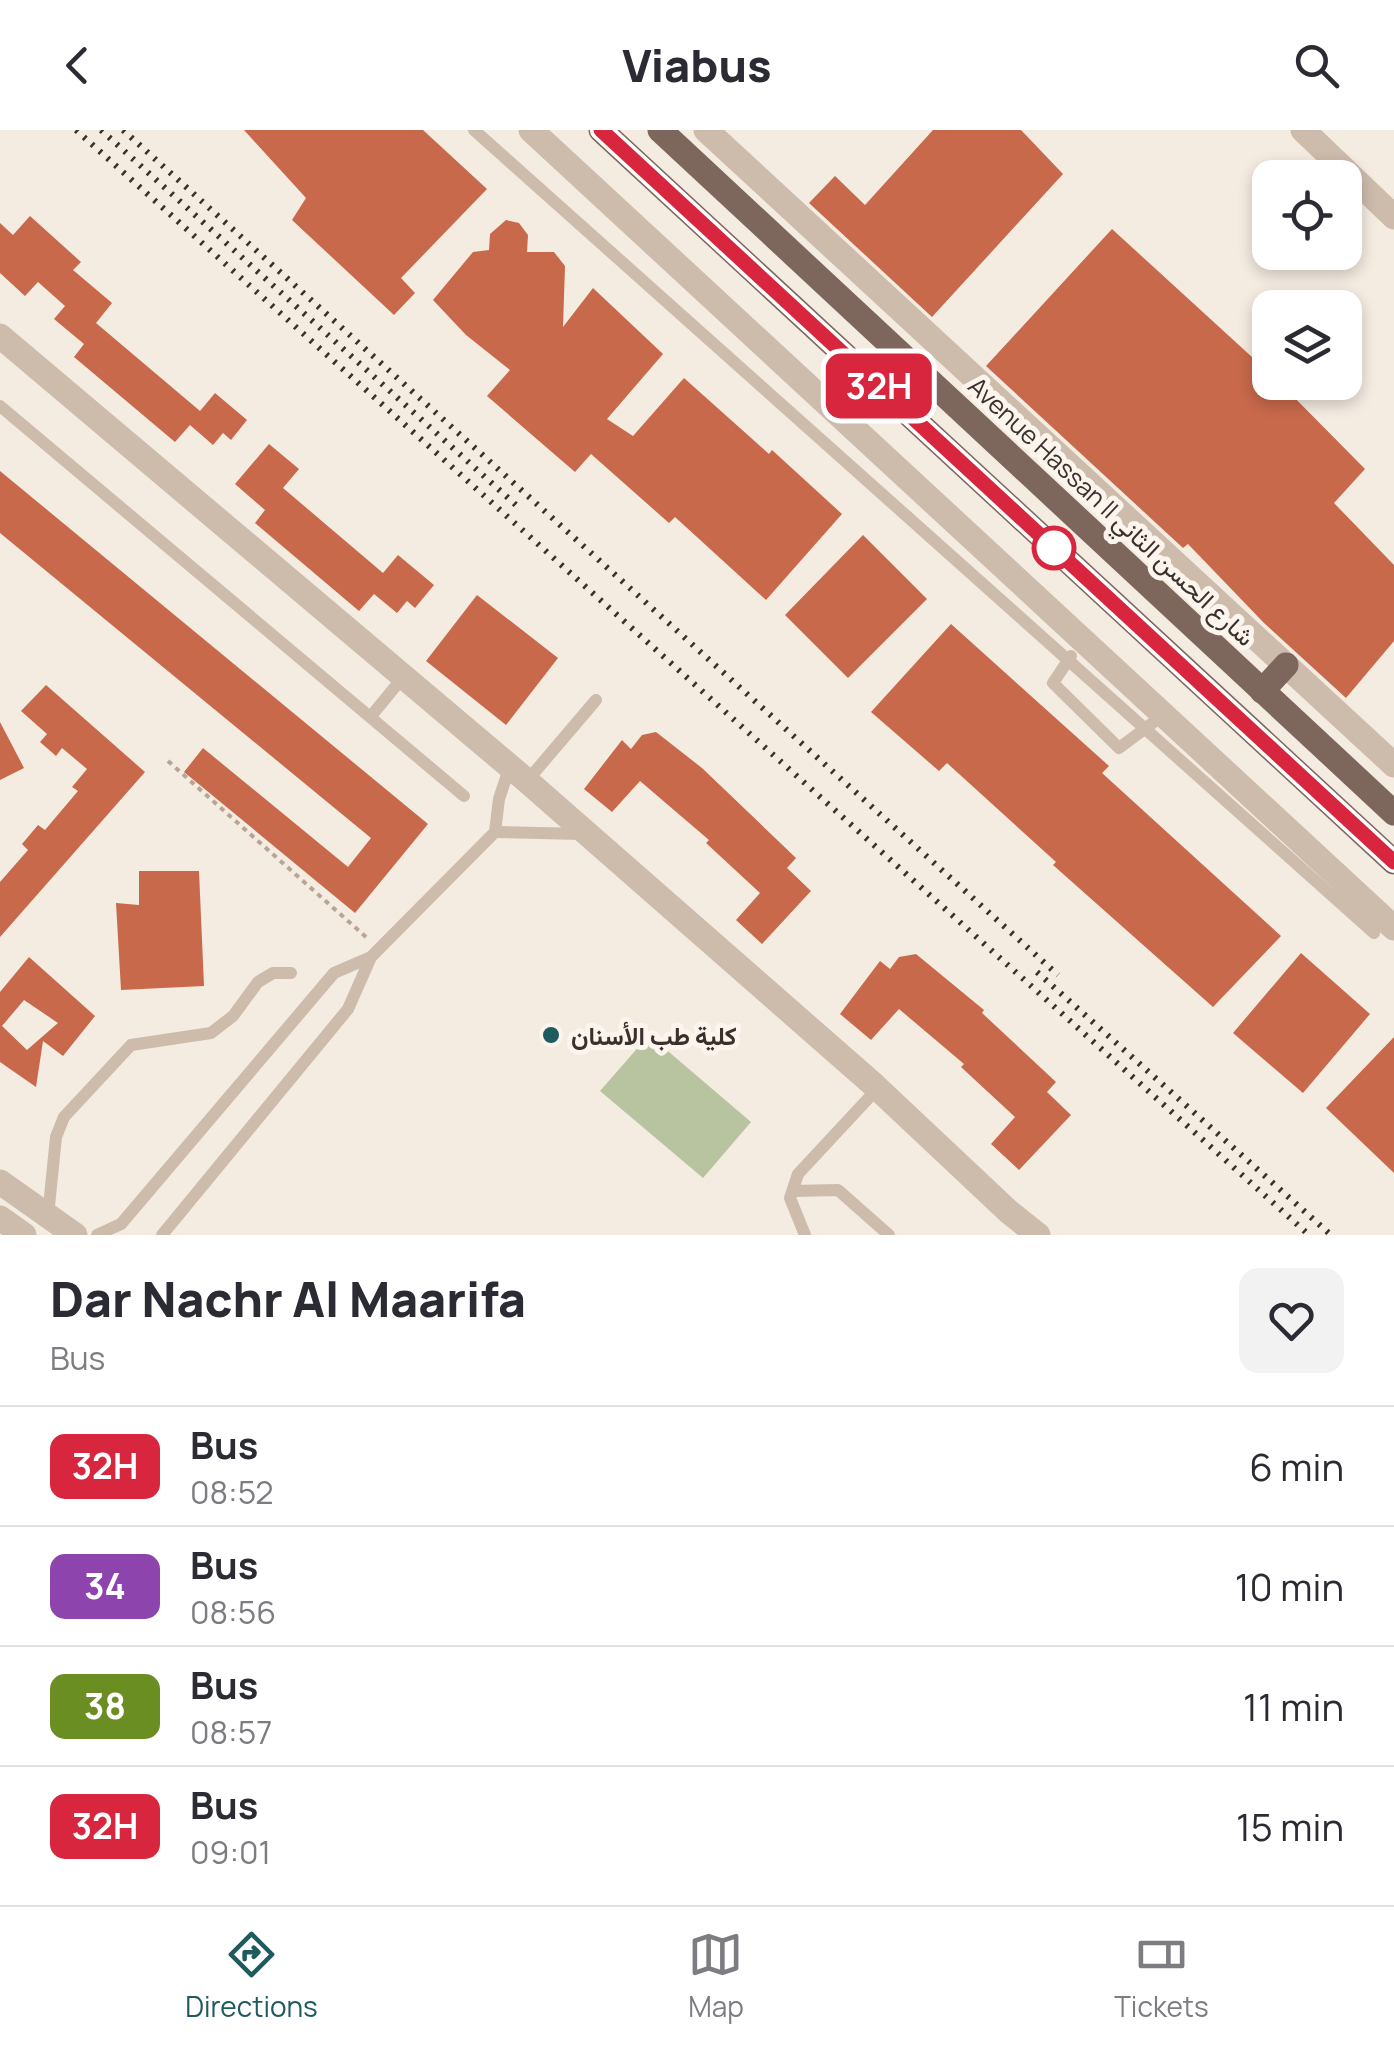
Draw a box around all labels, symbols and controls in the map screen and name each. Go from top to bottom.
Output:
text: Viabus [622,34,772,96]
icon: back [50,38,105,93]
icon: search [1289,38,1344,93]
map controls [1252,160,1362,400]
button: locate [1252,160,1362,270]
button: layers [1252,290,1362,400]
line badge: 32H [822,354,936,418]
text: 32H [846,362,912,410]
street label: Avenue Hassan II شارع الحسن الثاني [958,369,1263,656]
unlabelled marker [1033,527,1075,569]
place label: كلية طب الأسنان [571,1018,737,1053]
marker: كلية طب الأسنان [540,1024,562,1046]
text: Dar Nachr Al Maarifa [50,1266,526,1331]
button: heart [1239,1268,1344,1373]
text: Bus [50,1336,105,1380]
text: Bus [190,1418,258,1470]
text: 6 min [1249,1440,1344,1492]
text: 32H [72,1442,138,1490]
text: 08:52 [190,1470,273,1514]
text: Bus [190,1538,258,1590]
text: 10 min [1235,1560,1344,1612]
text: 34 [84,1562,126,1610]
text: 08:56 [190,1590,276,1634]
text: Bus [190,1658,258,1710]
text: 11 min [1243,1680,1344,1732]
text: 38 [84,1682,126,1730]
text: 08:57 [190,1710,272,1754]
text: Bus [190,1778,258,1830]
text: 15 min [1236,1800,1344,1852]
text: 32H [72,1802,138,1850]
text: 09:01 [190,1830,271,1874]
tab: Directions [185,1927,318,2025]
tab: Map [688,1927,744,2025]
tab: Tickets [1114,1927,1209,2025]

